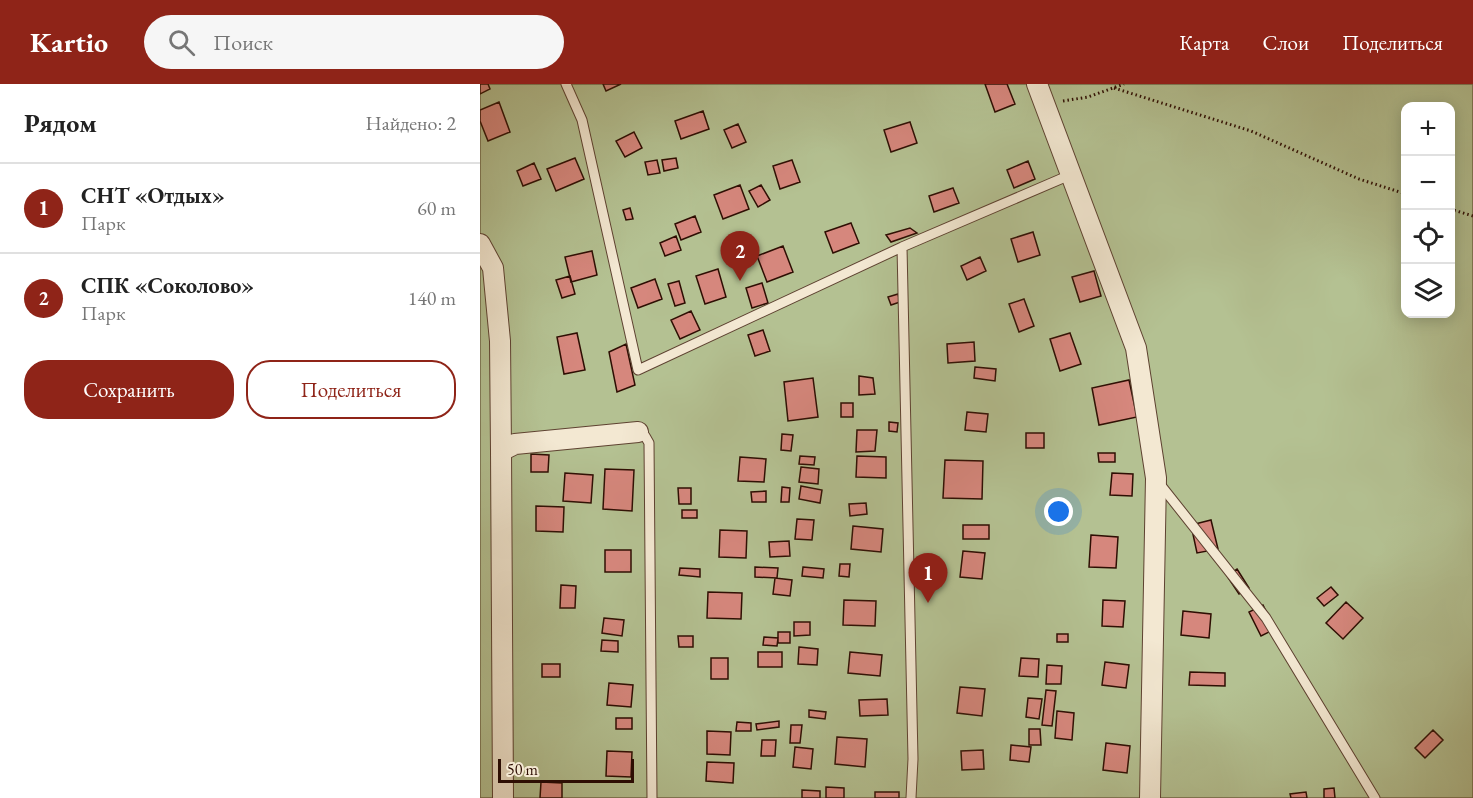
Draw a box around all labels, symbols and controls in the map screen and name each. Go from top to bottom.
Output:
search box [144,15,564,69]
text: Kartio [30,24,108,60]
icon: search [165,26,198,59]
text: Поиск [213,28,273,57]
text: Карта [1179,29,1229,56]
text: Слои [1262,29,1309,56]
text: Поделиться [1342,29,1443,56]
map controls [1401,102,1455,318]
button: + [1401,102,1455,156]
text: Рядом [24,106,97,140]
text: Найдено: 2 [365,110,456,136]
button: − [1401,156,1455,210]
text: СНТ «Отдых» [81,181,225,210]
text: 1 [38,195,49,221]
text: 60 m [417,195,456,221]
text: Парк [81,210,125,236]
button: locate [1401,210,1455,264]
pin: 2 [720,232,760,281]
button: layers [1401,264,1455,318]
text: СПК «Соколово» [81,271,254,300]
text: 2 [38,285,49,311]
text: 140 m [408,285,456,311]
text: Парк [81,300,125,326]
button: Сохранить [24,360,234,419]
button: Поделиться [246,360,456,419]
your location [1044,497,1073,526]
pin: 1 [908,554,948,603]
scale bar [498,756,634,784]
text: 50 m [507,759,538,780]

